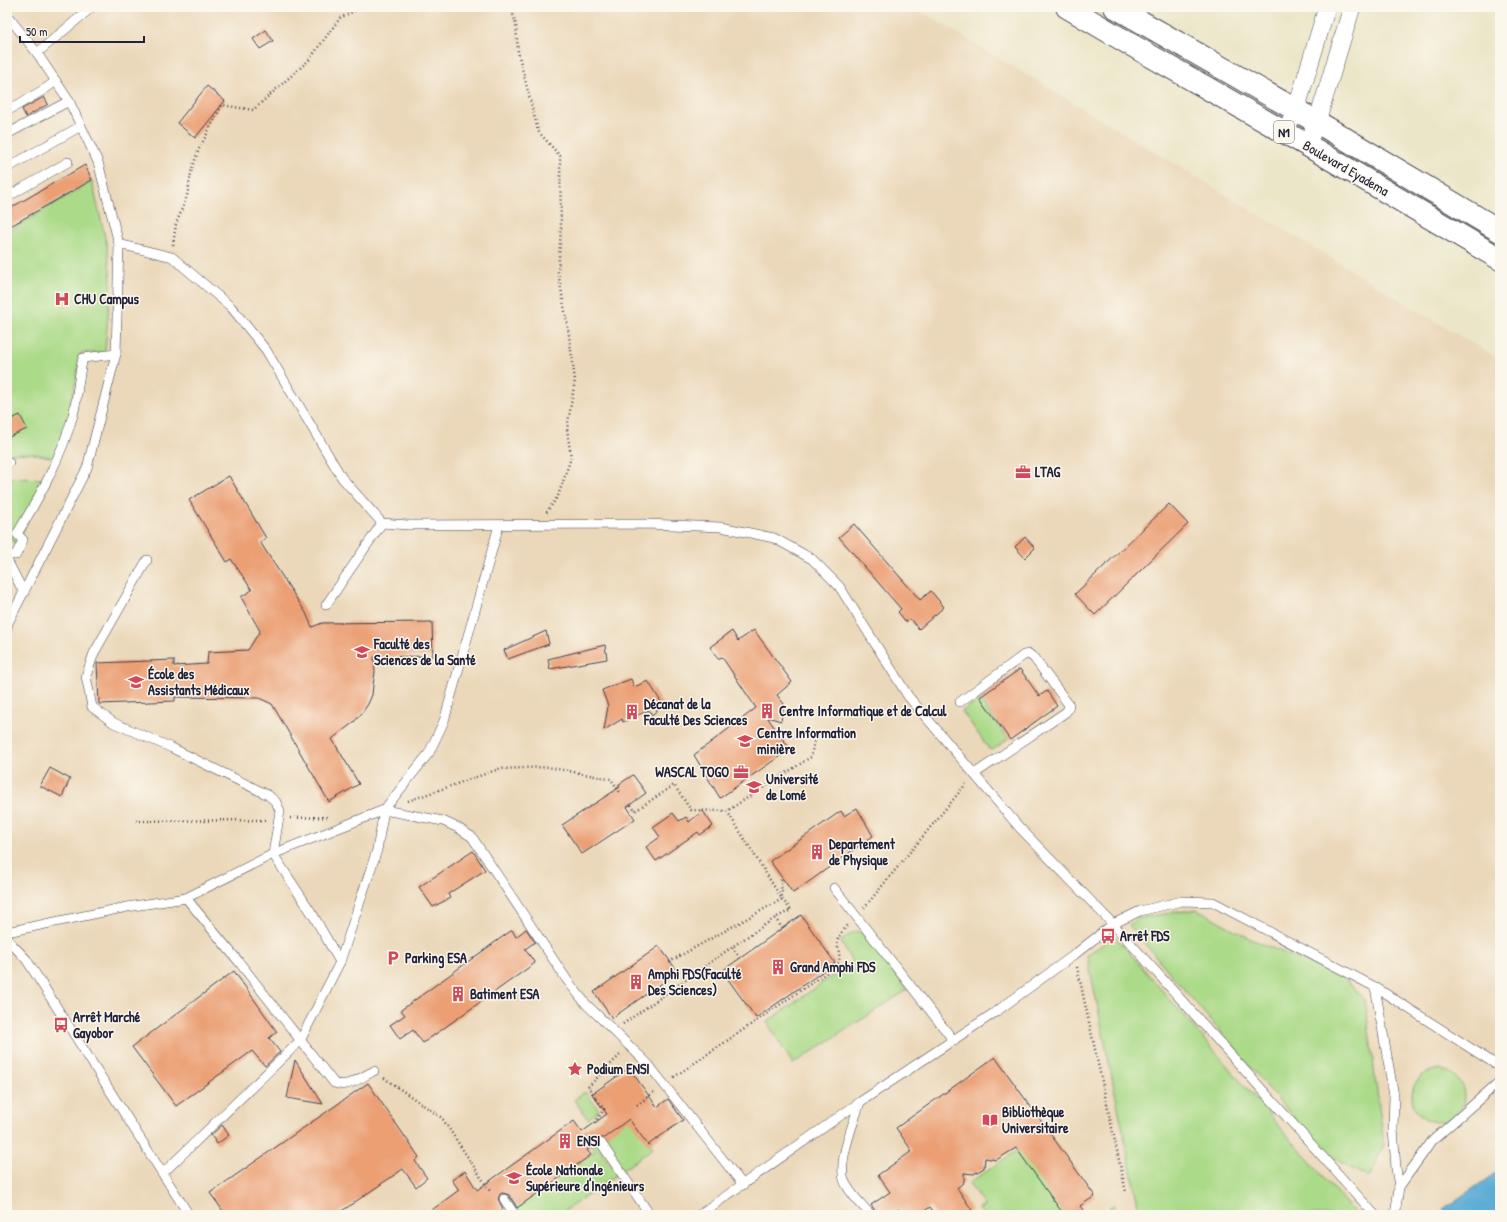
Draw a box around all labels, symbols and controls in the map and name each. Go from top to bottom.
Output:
scale bar [20,18,144,44]
text: 50 m [26,23,47,40]
road number: N1 [1274,121,1294,143]
street label: Boulevard Eyadema [1299,135,1393,201]
place label: CHU Campus [74,289,139,310]
hospital icon: CHU Campus [53,290,71,308]
place label: LTAG [1035,462,1061,481]
office icon: LTAG [1014,463,1032,481]
place label: Faculté des Sciences de la Santé [373,634,476,669]
school or university icon: Faculté des Sciences de la Santé [353,643,371,661]
place label: École des Assistants Médicaux [148,664,250,699]
school or university icon: École des Assistants Médicaux [127,673,145,691]
place label: Décanat de la Faculté Des Sciences [643,694,748,729]
place label: Centre Informatique et de Calcul [779,701,947,722]
building icon: Centre Informatique et de Calcul [758,702,776,720]
building icon: Décanat de la Faculté Des Sciences [623,703,641,721]
place label: Centre Information minière [757,723,856,758]
school or university icon: Centre Information minière [736,732,754,750]
place label: WASCAL TOGO [655,762,729,781]
office icon: WASCAL TOGO [732,763,750,781]
place label: Université de Lomé [766,769,819,804]
school or university icon: Université de Lomé [745,778,763,796]
place label: Departement de Physique [829,834,896,871]
building icon: Departement de Physique [808,843,826,861]
place label: Arrêt FDS [1120,926,1170,945]
bus stop icon: Arrêt FDS [1099,927,1117,945]
place label: Parking ESA [405,948,467,969]
parking icon: Parking ESA [384,949,402,967]
place label: Grand Amphi FDS [790,957,876,978]
building icon: Grand Amphi FDS [769,958,787,976]
place label: Amphi FDS(Faculté Des Sciences) [648,964,742,999]
building icon: Amphi FDS(Faculté Des Sciences) [627,973,645,991]
place label: Batiment ESA [470,984,540,1003]
building icon: Batiment ESA [449,985,467,1003]
place label: Arrêt Marché Gayobor [73,1007,141,1044]
bus stop icon: Arrêt Marché Gayobor [52,1016,70,1034]
place label: Podium ENSI [587,1059,650,1078]
place icon: Podium ENSI [566,1060,584,1078]
place label: Bibliothèque Universitaire [1002,1102,1069,1137]
library icon: Bibliothèque Universitaire [981,1111,999,1129]
place label: ENSI [577,1131,600,1150]
building icon: ENSI [556,1132,574,1150]
place label: École Nationale Supérieure d'Ingénieurs [526,1160,645,1197]
school or university icon: École Nationale Supérieure d'Ingénieurs [505,1169,523,1187]

